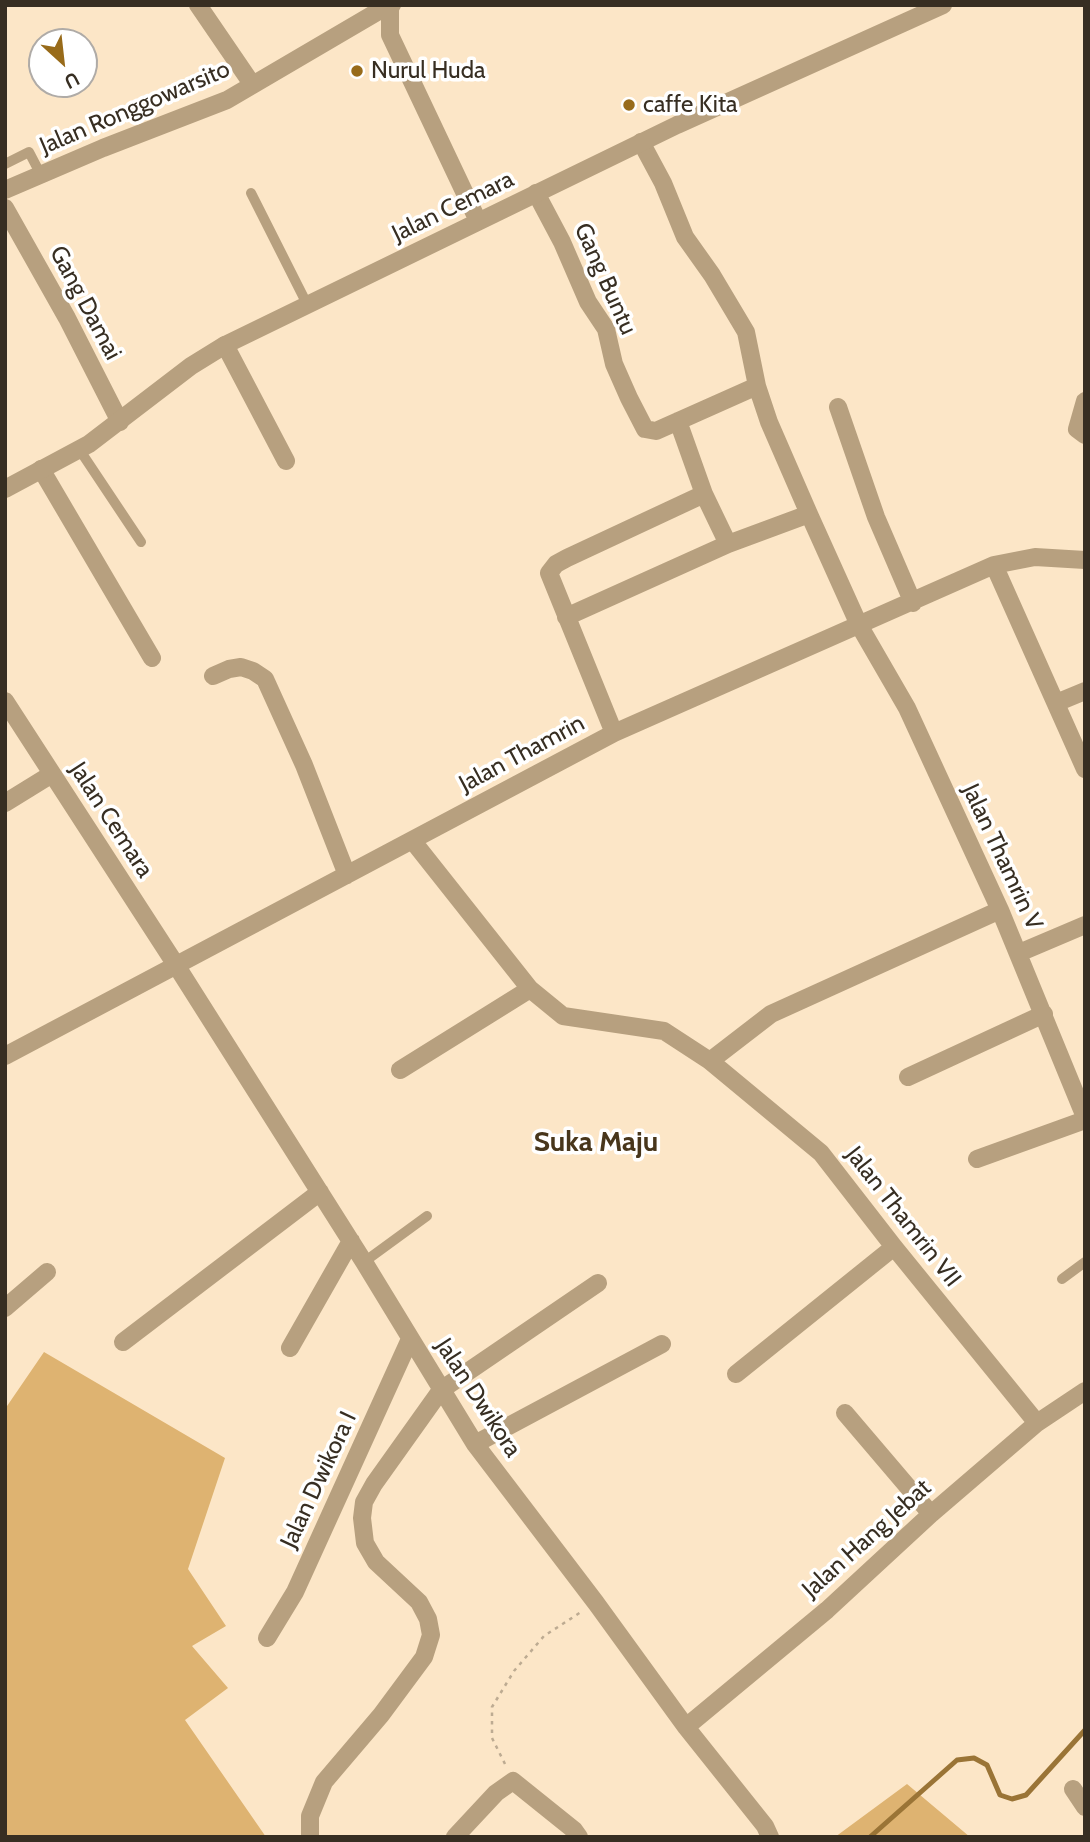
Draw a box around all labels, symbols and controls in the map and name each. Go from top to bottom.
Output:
north arrow [28,28,98,98]
street label: Jalan Ronggowarsito [36,55,234,161]
place label: Nurul Huda [371,57,486,85]
marker: Nurul Huda [349,63,365,79]
text: U [61,67,83,94]
place label: caffe Kita [643,91,737,119]
marker: caffe Kita [621,97,637,113]
street label: Jalan Cemara [388,165,518,249]
street label: Gang Buntu [568,219,642,339]
street label: Gang Damai [43,241,127,365]
street label: Jalan Thamrin [454,709,590,799]
street label: Jalan Cemara [63,757,159,883]
street label: Jalan Thamrin V [956,779,1048,935]
district label: Suka Maju [534,1126,658,1160]
street label: Jalan Thamrin VII [839,1141,967,1293]
street label: Jalan Dwikora [429,1333,527,1463]
street label: Jalan Dwikora I [275,1407,363,1553]
street label: Jalan Hang Jebat [797,1474,937,1604]

